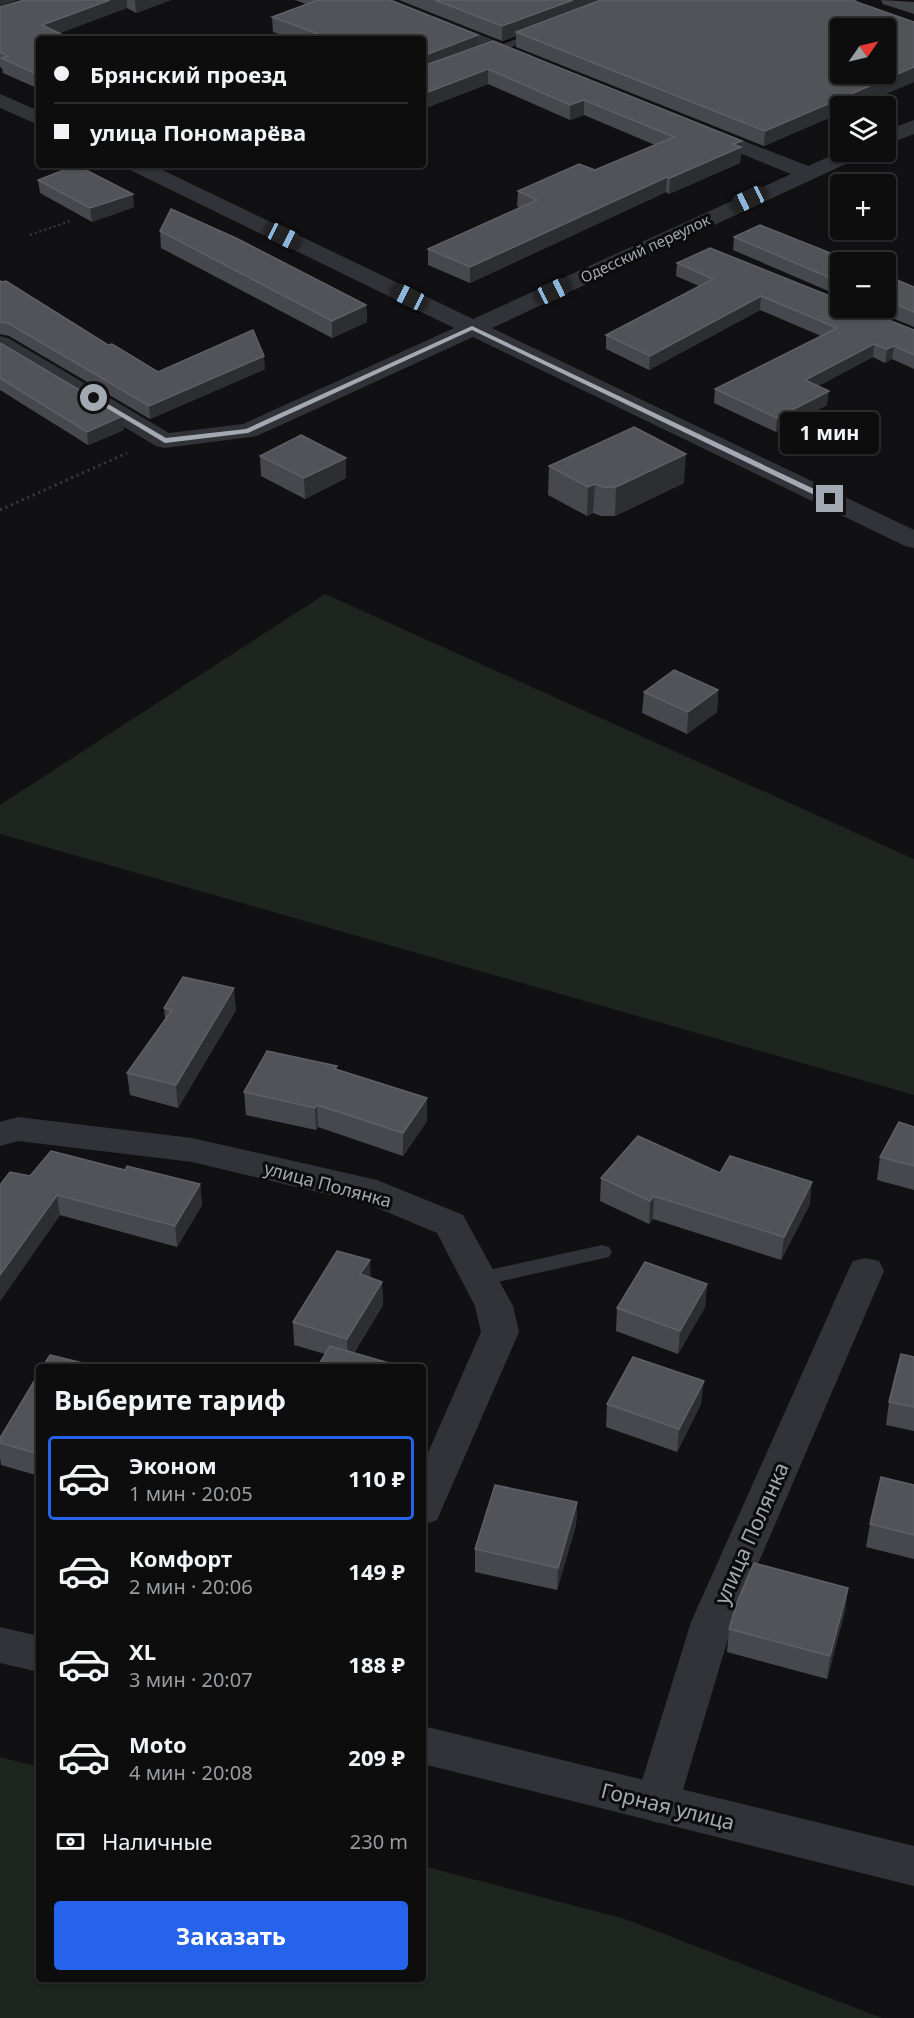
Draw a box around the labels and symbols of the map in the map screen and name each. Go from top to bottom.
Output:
north arrow [830,18,896,84]
car [729,183,769,215]
street label: Одесский переулок [577,209,713,287]
car [263,220,303,252]
car [533,275,573,307]
car [389,281,429,313]
route start [80,384,107,411]
callout: 1 мин [780,412,880,454]
route end [816,485,843,512]
street label: улица Полянка [262,1155,394,1213]
street label: улица Полянка [707,1458,795,1608]
street label: Горная улица [598,1776,738,1836]

